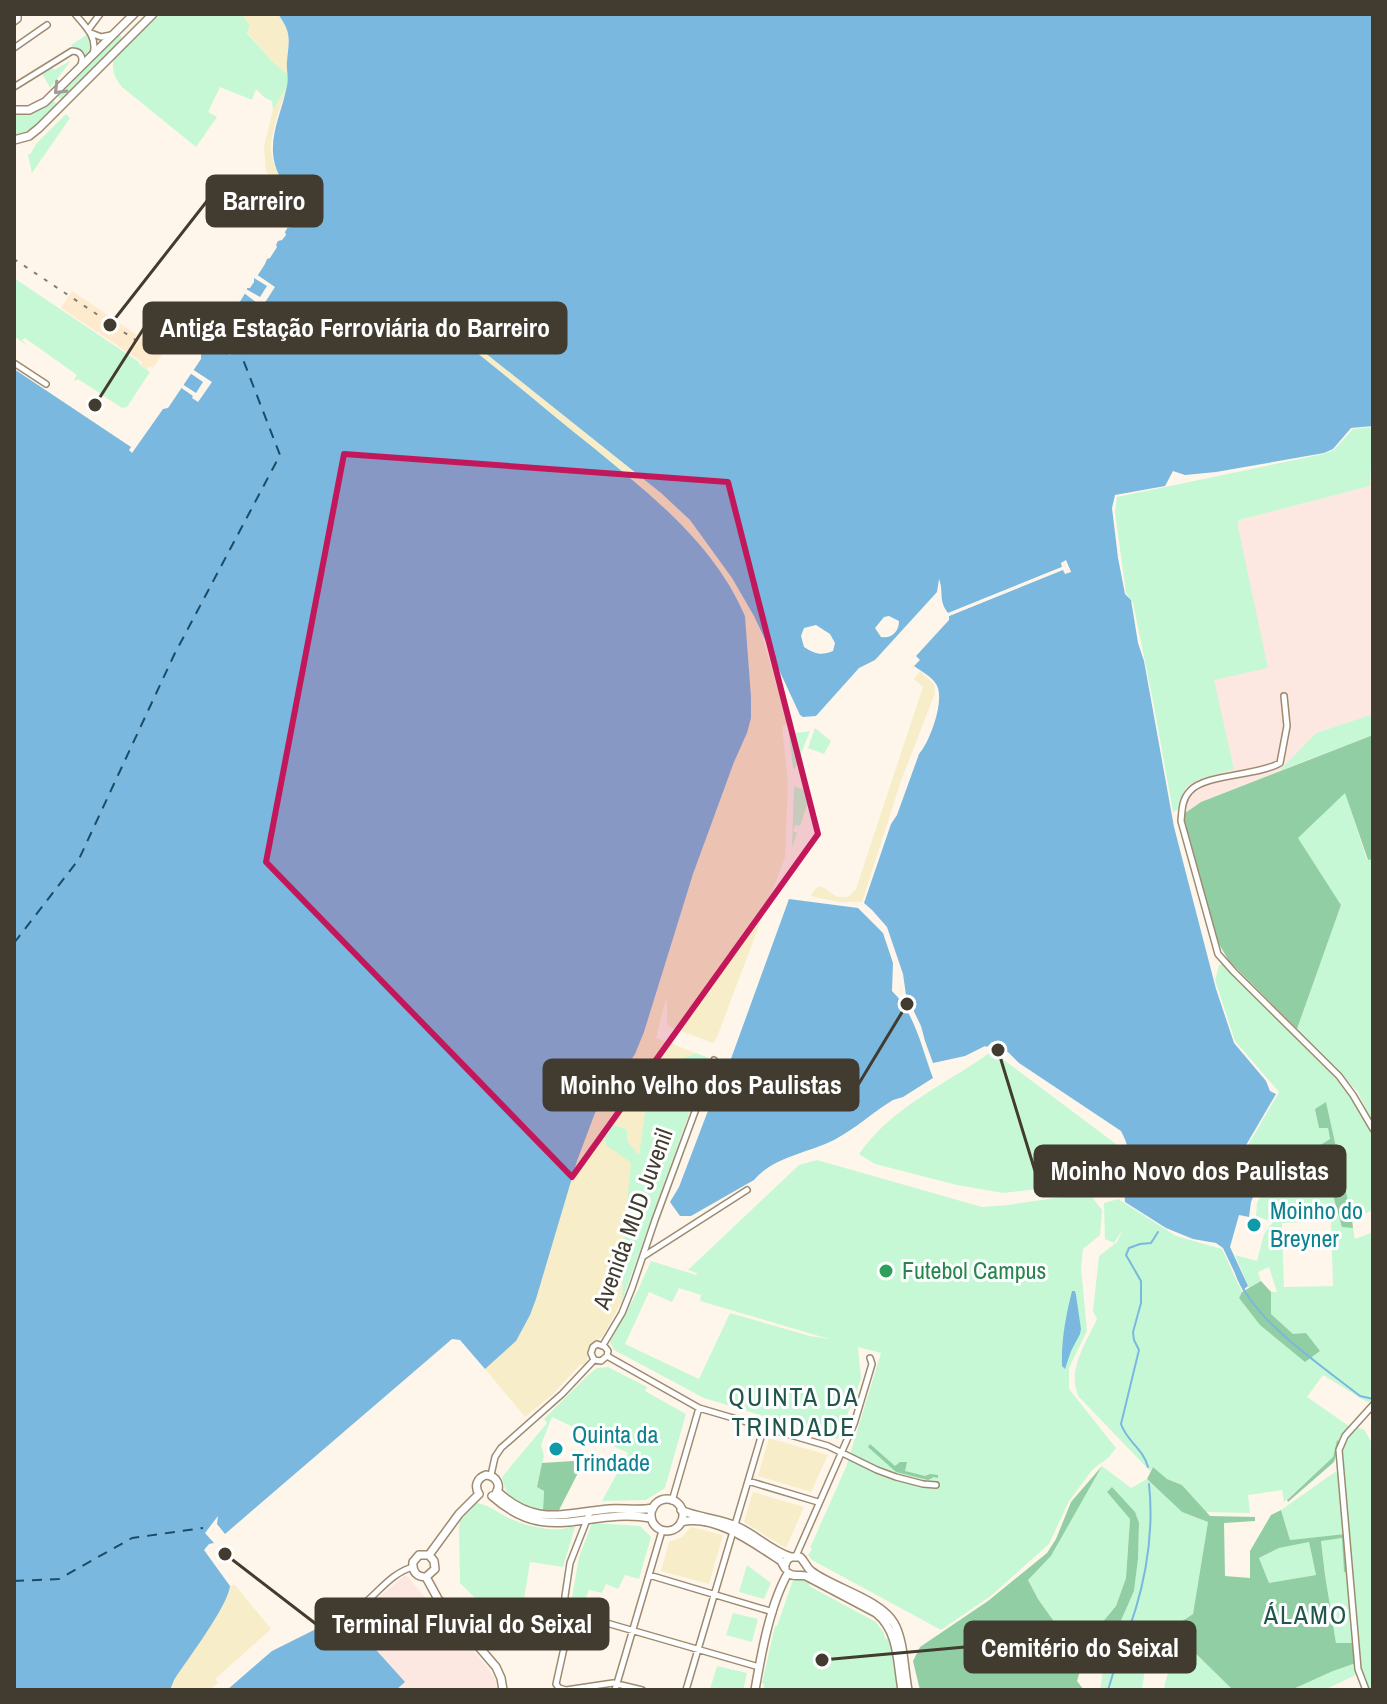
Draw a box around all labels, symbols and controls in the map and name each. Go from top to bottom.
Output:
one-way arrow [53,80,68,94]
callout: Barreiro [207,176,322,226]
text: Barreiro [223,183,305,218]
callout: Antiga Estação Ferroviária do Barreiro [144,303,566,353]
text: Antiga Estação Ferroviária do Barreiro [160,310,550,345]
callout: Moinho Velho dos Paulistas [544,1060,858,1110]
text: Moinho Velho dos Paulistas [560,1067,842,1102]
street label: Avenida MUD Juvenil [584,1124,680,1314]
callout: Moinho Novo dos Paulistas [1035,1146,1345,1196]
text: Moinho Novo dos Paulistas [1051,1153,1329,1188]
place label: Moinho do Breyner [1270,1194,1363,1254]
marker: Moinho do Breyner [1245,1216,1263,1234]
place label: Futebol Campus [902,1254,1046,1286]
marker: Futebol Campus [877,1262,895,1280]
district label: QUINTA DA TRINDADE [728,1379,860,1444]
place label: Quinta da Trindade [572,1418,659,1478]
marker: Quinta da Trindade [547,1440,565,1458]
district label: ÁLAMO [1263,1597,1348,1632]
callout: Terminal Fluvial do Seixal [316,1599,608,1649]
text: Terminal Fluvial do Seixal [332,1606,592,1641]
callout: Cemitério do Seixal [965,1622,1195,1672]
text: Cemitério do Seixal [981,1630,1179,1665]

